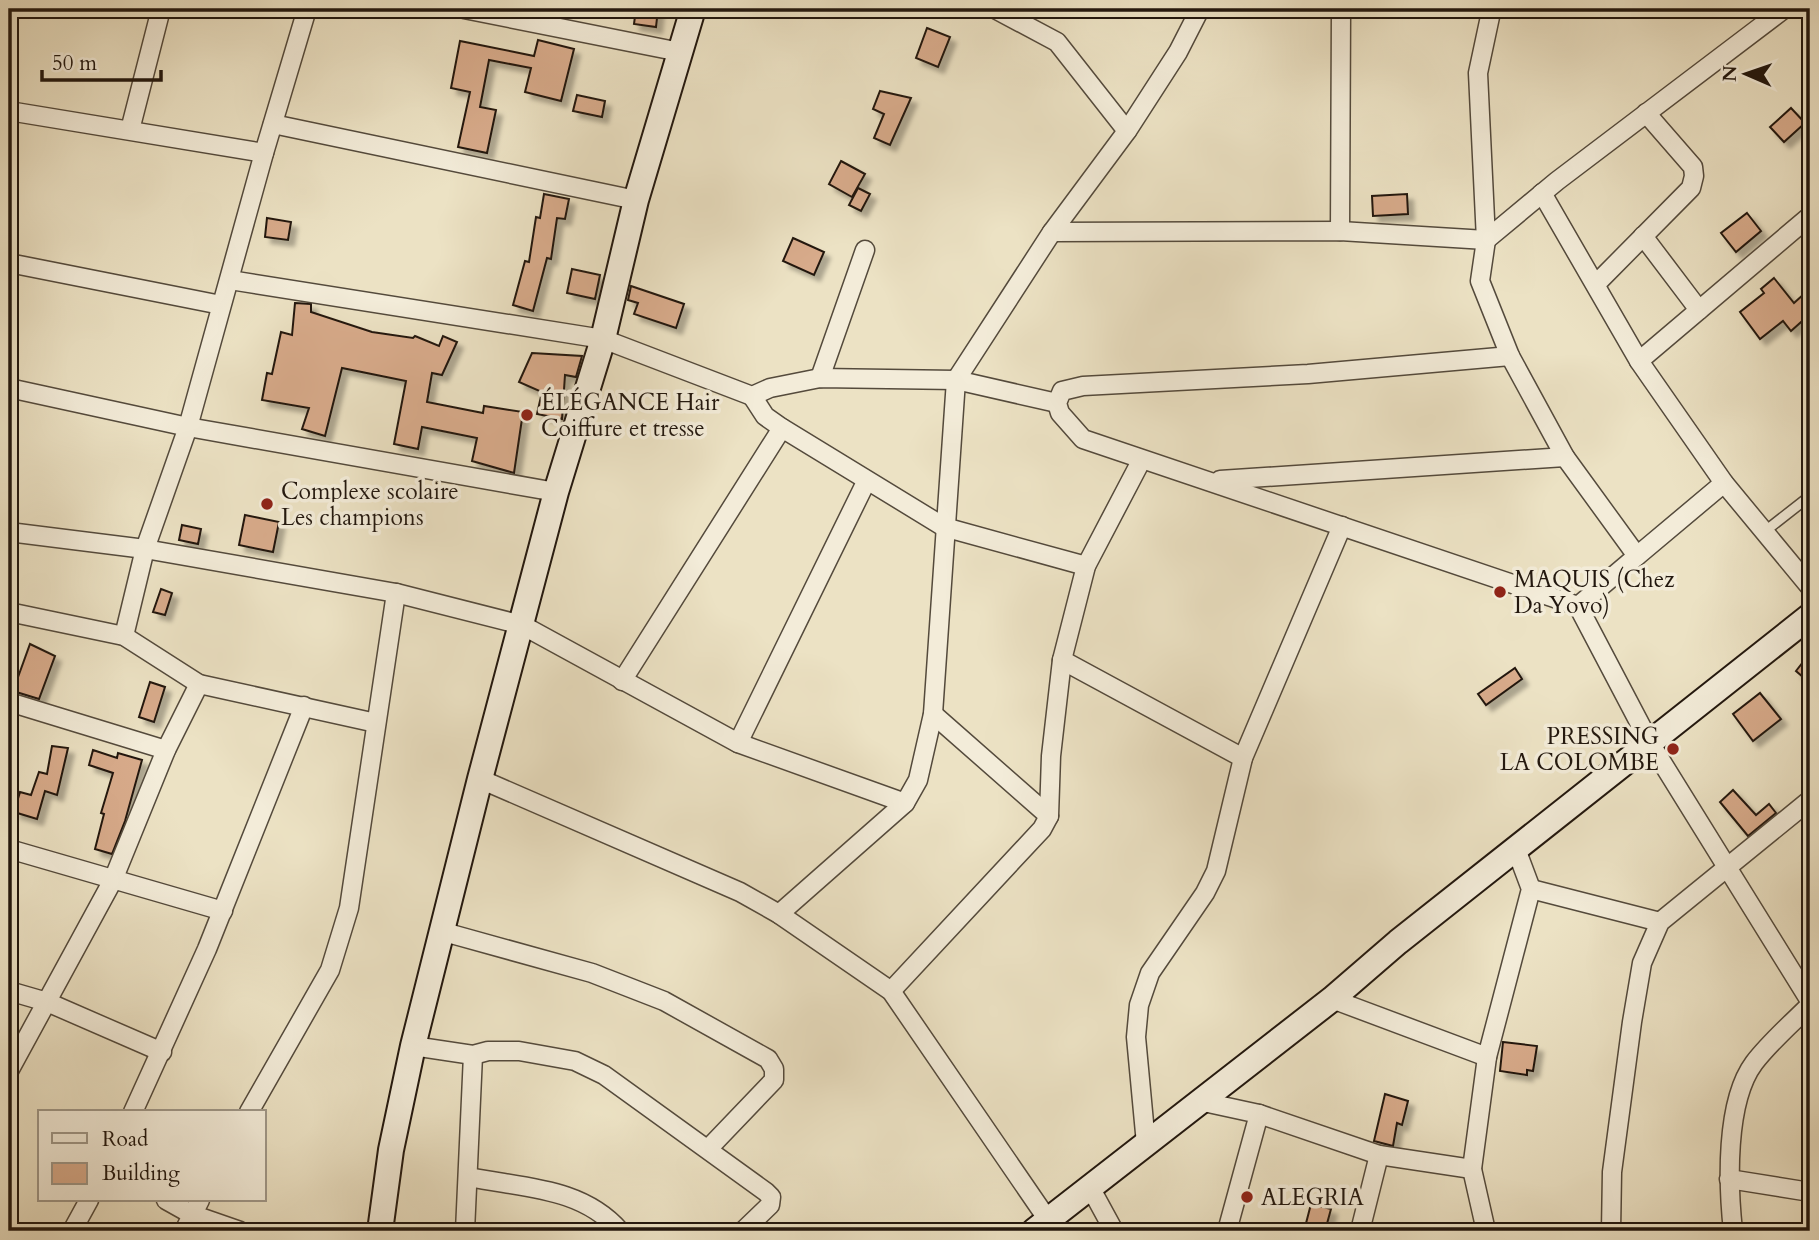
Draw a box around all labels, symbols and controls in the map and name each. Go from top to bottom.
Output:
scale bar [42,38,161,82]
north arrow [1710,38,1780,108]
text: 50 m [52,49,97,78]
text: N [1717,64,1743,82]
place label: ÉLÉGANCE Hair Coiffure et tresse [541,387,720,444]
marker: ÉLÉGANCE Hair Coiffure et tresse [519,407,535,423]
place label: Complexe scolaire Les champions [281,476,459,533]
marker: Complexe scolaire Les champions [259,496,275,512]
place label: MAQUIS (Chez Da Yovo) [1514,564,1674,621]
marker: MAQUIS (Chez Da Yovo) [1492,584,1508,600]
place label: PRESSING LA COLOMBE [1500,721,1659,778]
marker: PRESSING LA COLOMBE [1665,741,1681,757]
legend [38,1110,266,1202]
text: Road [102,1125,148,1154]
text: Building [102,1159,180,1188]
place label: ALEGRIA [1261,1182,1364,1213]
marker: ALEGRIA [1239,1189,1255,1205]

